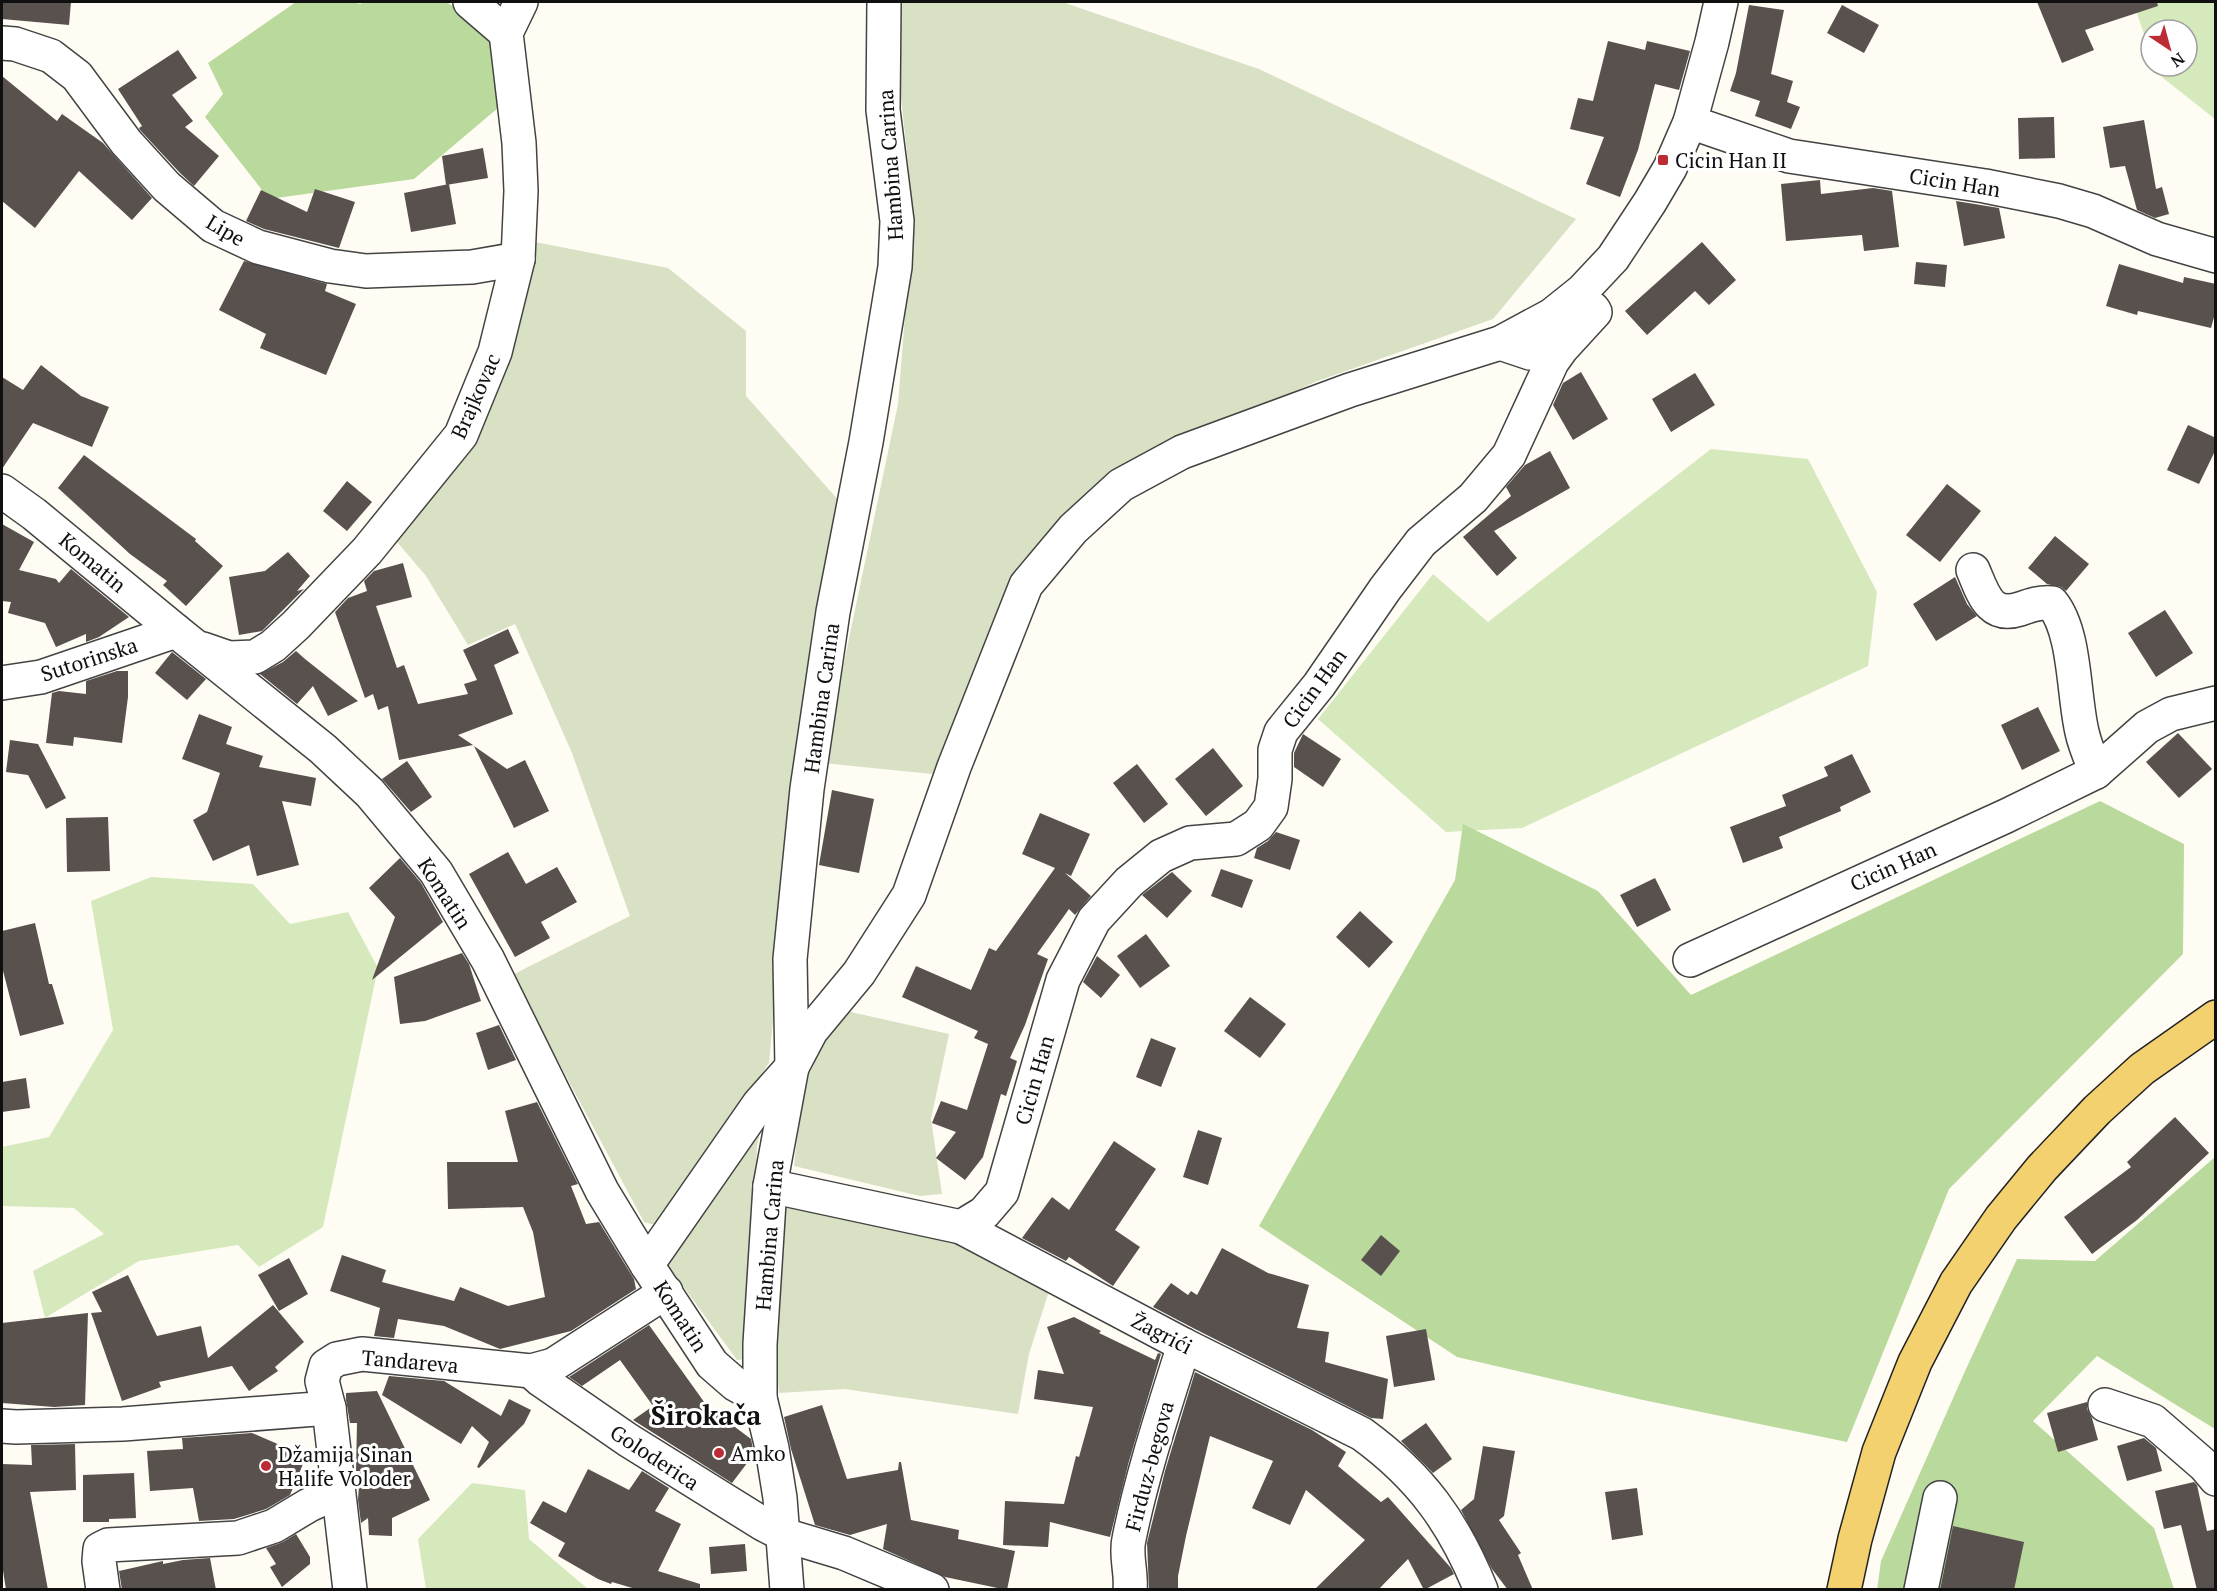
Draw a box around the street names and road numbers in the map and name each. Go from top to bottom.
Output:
street label: Hambina Carina [871,88,909,242]
street label: Cicin Han [1907,161,2003,203]
street label: Lipe [202,208,250,252]
street label: Brajkovac [444,349,506,443]
street label: Komatin [54,526,133,599]
street label: Hambina Carina [797,621,845,775]
street label: Sutorinska [37,630,141,688]
street label: Cicin Han [1276,642,1353,733]
street label: Cicin Han [1845,834,1941,897]
street label: Komatin [412,852,479,934]
street label: Cicin Han [1008,1031,1060,1128]
street label: Hambina Carina [748,1158,790,1312]
street label: Komatin [648,1275,715,1357]
street label: Žagrići [1127,1306,1197,1360]
street label: Tandareva [360,1343,460,1379]
street label: Firduz-begova [1118,1397,1180,1534]
street label: Goloderica [605,1418,705,1496]

